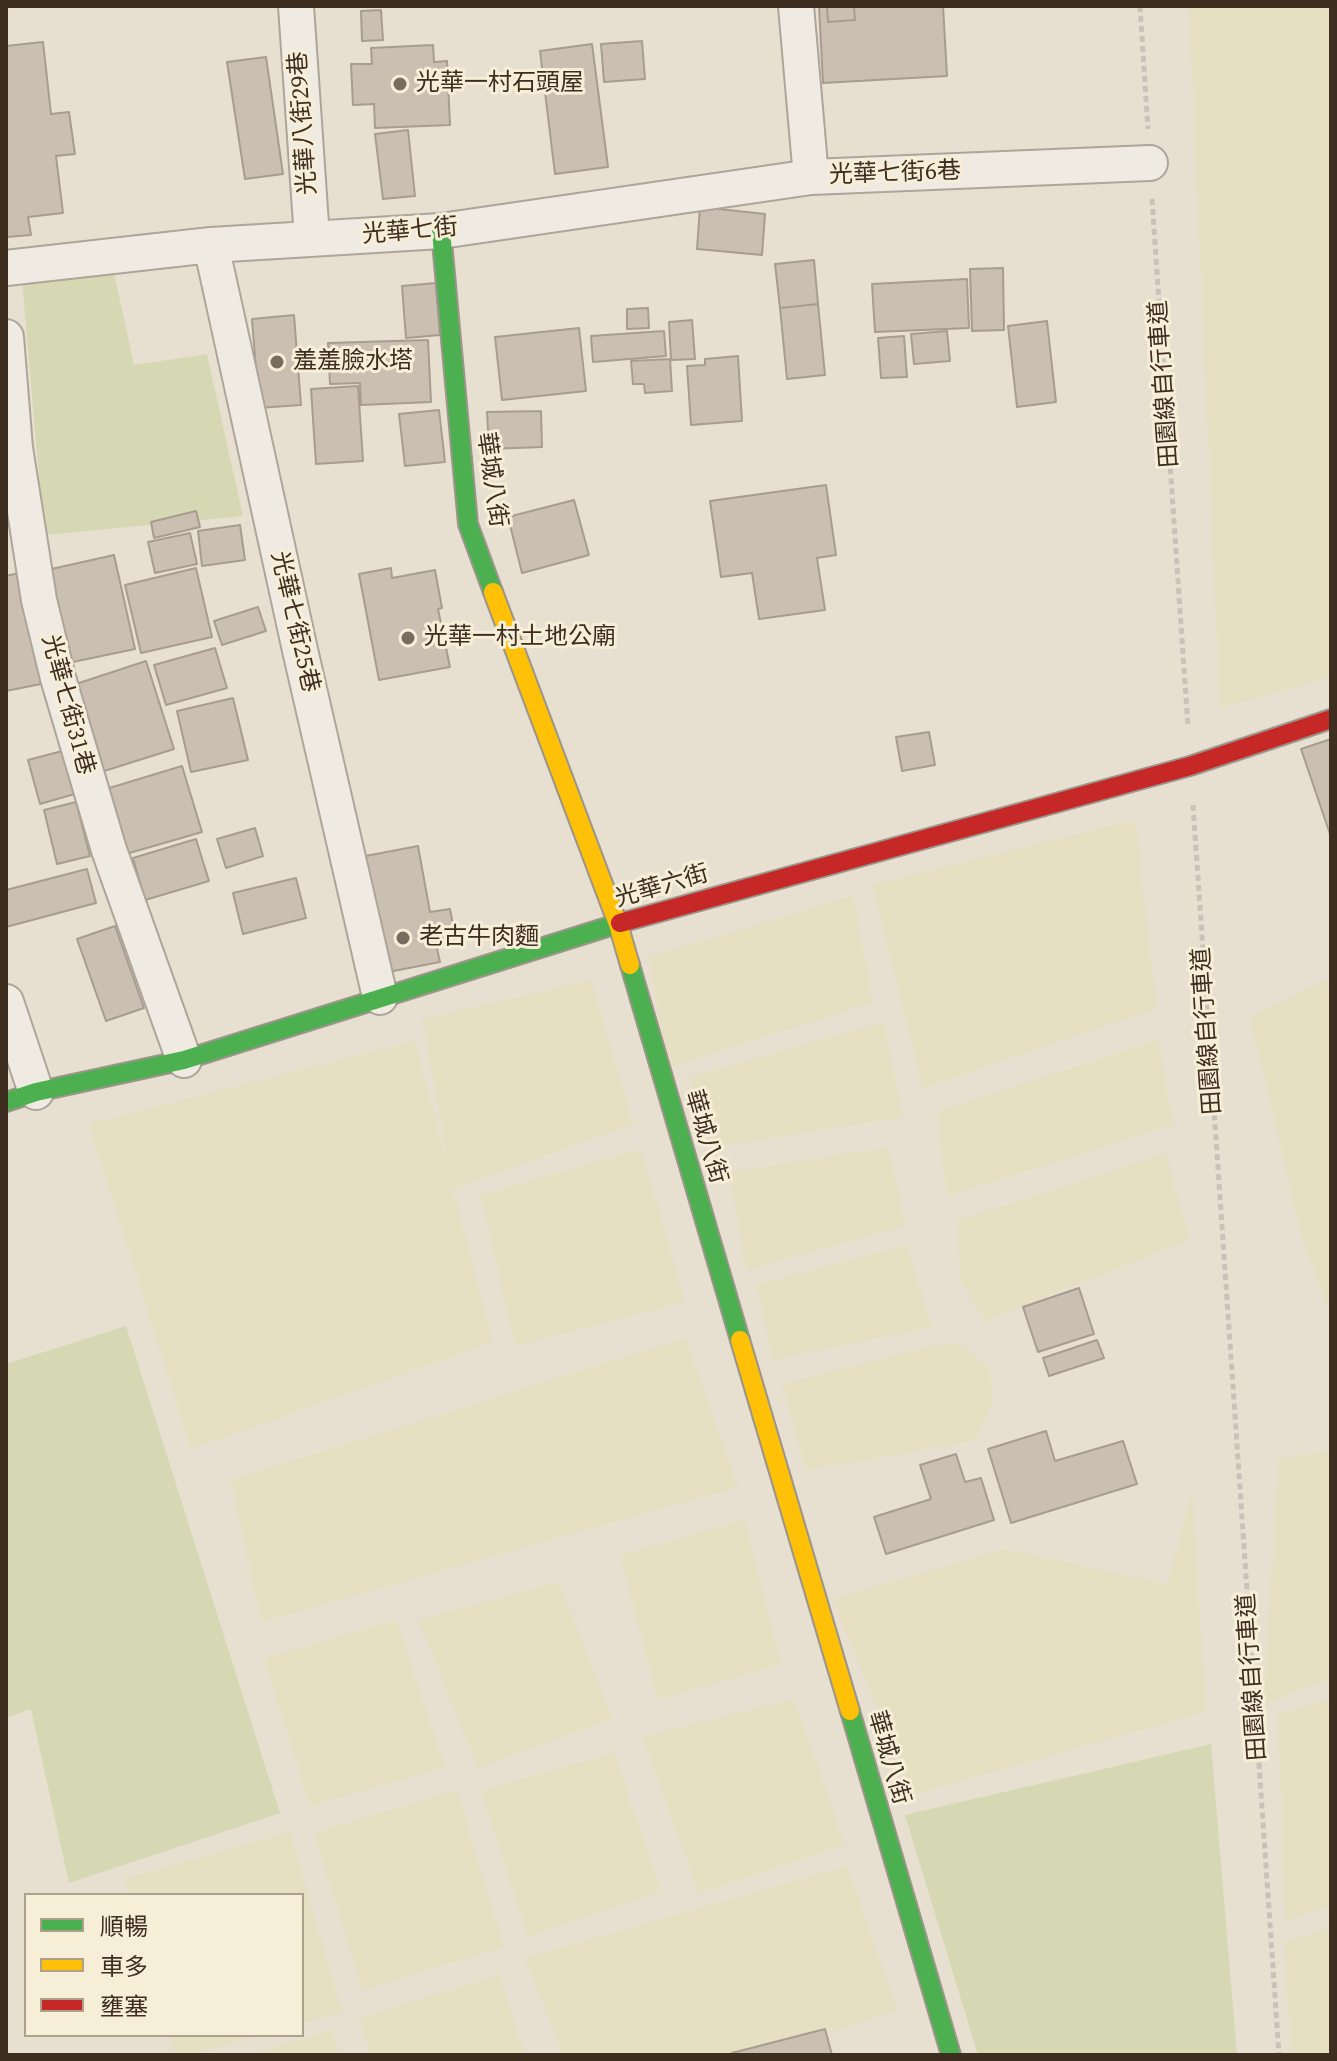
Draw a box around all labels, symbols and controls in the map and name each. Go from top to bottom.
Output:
street label: 光華八街29巷 [285,50,323,196]
place label: 光華一村石頭屋 [416,70,584,98]
marker: 光華一村石頭屋 [391,75,409,93]
street label: 光華七街6巷 [829,157,961,191]
street label: 光華七街 [361,213,459,251]
street label: 田園線自行車道 [1145,299,1185,469]
place label: 羞羞臉水塔 [293,348,413,376]
marker: 羞羞臉水塔 [268,353,286,371]
street label: 華城八街 [470,430,512,530]
street label: 光華七街25巷 [264,549,324,695]
place label: 光華一村土地公廟 [424,624,616,652]
marker: 光華一村土地公廟 [399,629,417,647]
street label: 光華七街31巷 [34,632,100,778]
street label: 光華六街 [612,860,712,914]
place label: 老古牛肉麵 [419,924,539,952]
marker: 老古牛肉麵 [394,929,412,947]
street label: 田園線自行車道 [1188,946,1228,1116]
street label: 華城八街 [678,1087,732,1187]
street label: 田園線自行車道 [1233,1592,1273,1762]
street label: 華城八街 [861,1708,915,1808]
legend [24,1893,304,2037]
text: 順暢 [100,1910,148,1943]
text: 車多 [100,1950,148,1983]
text: 壅塞 [100,1990,148,2023]

